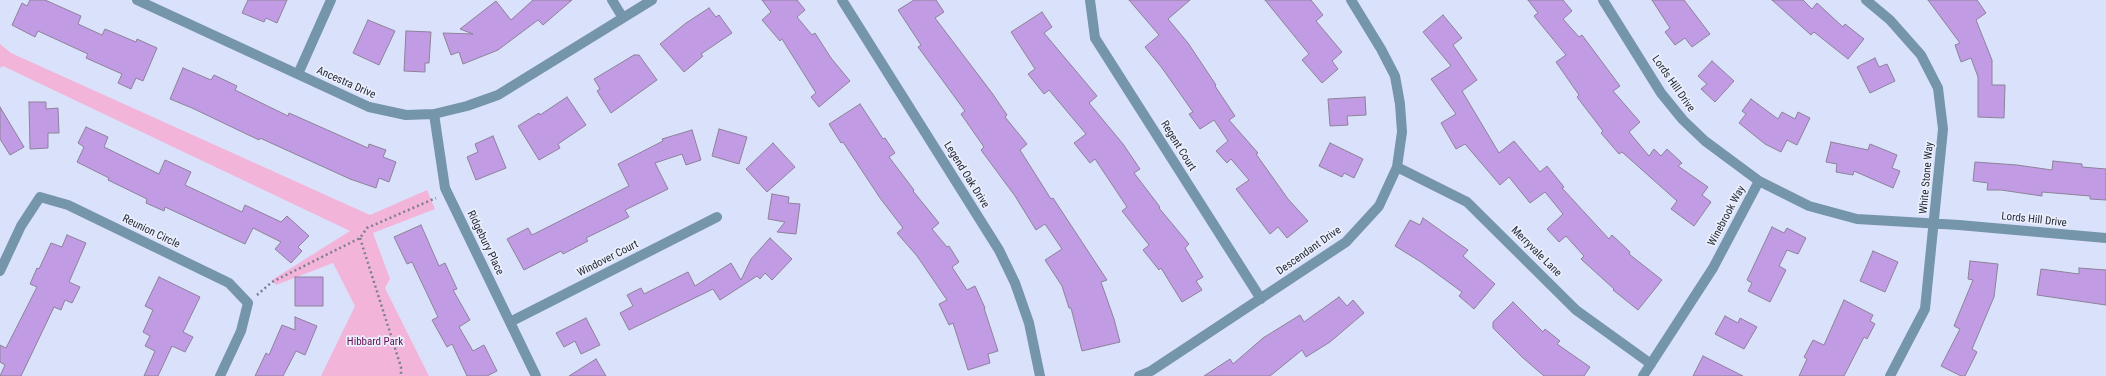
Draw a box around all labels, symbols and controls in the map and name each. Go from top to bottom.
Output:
street label: Lords Hill Drive [1649,53,1697,115]
street label: Ancestra Drive [315,64,377,102]
street label: Regent Court [1157,118,1199,174]
street label: Legend Oak Drive [940,139,992,211]
street label: White Stone Way [1917,141,1937,215]
street label: Winebrook Way [1706,184,1748,248]
street label: Ridgebury Place [464,209,506,277]
street label: Lords Hill Drive [2001,210,2067,230]
street label: Reunion Circle [120,212,182,252]
street label: Descendant Drive [1274,224,1344,278]
street label: Merryvale Lane [1508,224,1564,280]
street label: Windover Court [575,238,641,280]
park label: Hibbard Park [347,335,403,349]

